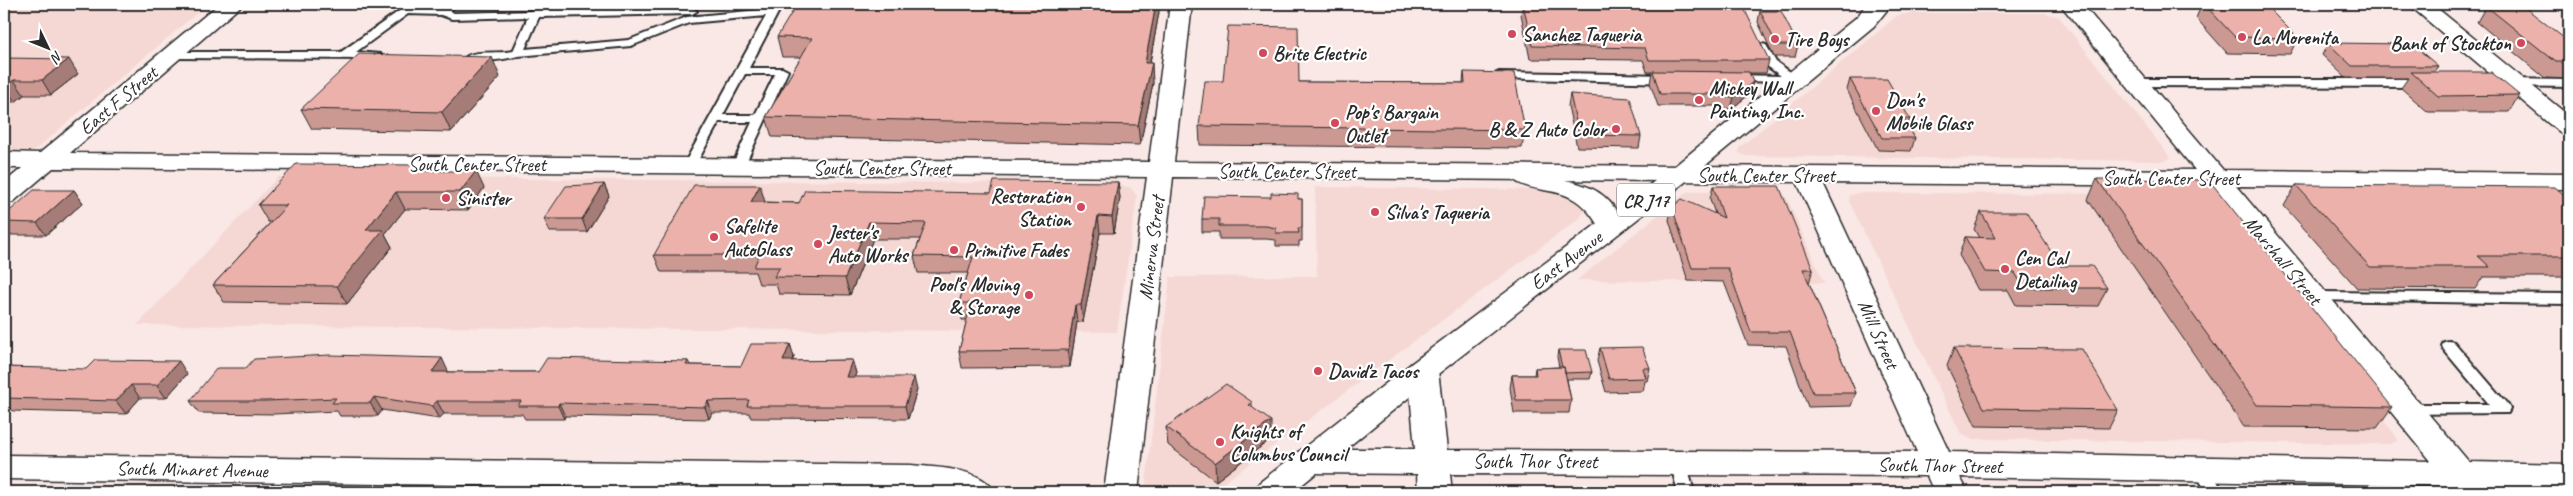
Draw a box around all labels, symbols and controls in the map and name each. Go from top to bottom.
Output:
north arrow [22,22,72,72]
place label: Sanchez Taqueria [1522,22,1643,47]
place label: La Morenita [2252,25,2340,50]
place label: Tire Boys [1785,27,1850,53]
marker: Sanchez Taqueria [1506,28,1518,40]
marker: La Morenita [2236,31,2248,43]
place label: Bank of Stockton [2390,31,2512,56]
marker: Tire Boys [1769,33,1781,45]
marker: Bank of Stockton [2515,37,2527,49]
place label: Brite Electric [1273,41,1368,66]
marker: Brite Electric [1257,47,1269,59]
text: N [46,48,66,67]
street label: East F Street [74,59,164,140]
place label: Mickey Wall Painting, Inc. [1709,76,1805,124]
place label: Don's Mobile Glass [1886,88,1974,136]
marker: Mickey Wall Painting, Inc. [1693,94,1705,106]
place label: Pop's Bargain Outlet [1345,100,1439,148]
marker: Don's Mobile Glass [1870,105,1882,117]
marker: Pop's Bargain Outlet [1329,117,1341,129]
place label: B & Z Auto Color [1488,117,1609,142]
marker: B & Z Auto Color [1610,123,1622,135]
street label: South Center Street [408,152,548,177]
street label: South Center Street [813,156,953,181]
street label: South Center Street [1218,159,1358,184]
street label: South Center Street [1697,163,1837,188]
street label: South Center Street [2102,166,2242,191]
place label: Restoration Station [990,184,1073,232]
road number: CR J17 [1617,184,1675,216]
place label: Sinister [456,186,514,211]
street label: Minerva Street [1133,191,1171,301]
marker: Sinister [440,192,452,204]
place label: Silva's Taqueria [1385,200,1491,225]
marker: Restoration Station [1075,201,1087,213]
marker: Silva's Taqueria [1369,206,1381,218]
street label: Marshall Street [2238,211,2329,312]
place label: Safelite AutoGlass [724,214,793,262]
place label: Jester's Auto Works [826,220,909,268]
street label: East Avenue [1525,224,1608,296]
marker: Safelite AutoGlass [708,231,720,243]
marker: Jester's Auto Works [812,238,824,250]
place label: Primitive Fades [964,238,1070,263]
marker: Primitive Fades [948,244,960,256]
place label: Cen Cal Detailing [2015,246,2078,294]
marker: Cen Cal Detailing [1999,263,2011,275]
place label: Pool's Moving & Storage [929,272,1021,320]
marker: Pool's Moving & Storage [1023,289,1035,301]
street label: Mill Street [1852,296,1906,375]
place label: David'z Tacos [1328,359,1420,384]
marker: David'z Tacos [1312,365,1324,377]
place label: Knights of Columbus Council [1230,419,1351,467]
marker: Knights of Columbus Council [1214,436,1226,448]
street label: South Thor Street [1473,449,1600,474]
street label: South Thor Street [1877,452,2005,479]
street label: South Minaret Avenue [116,456,269,483]

